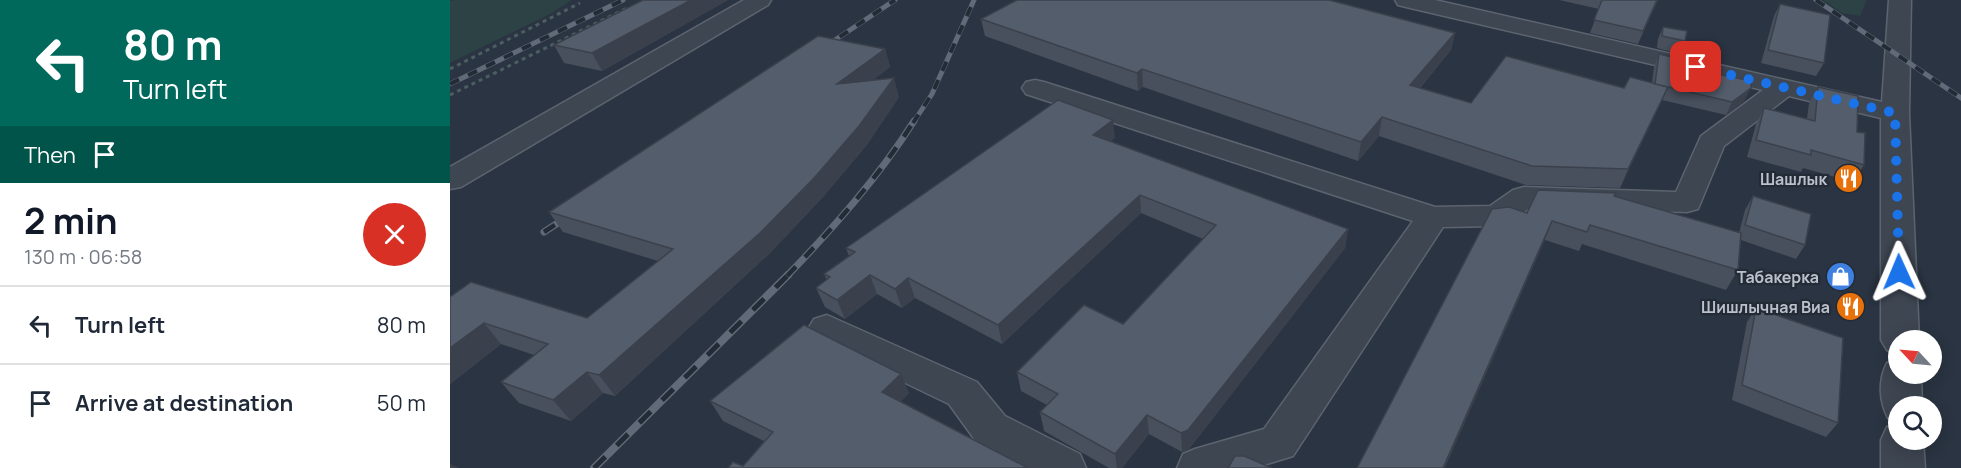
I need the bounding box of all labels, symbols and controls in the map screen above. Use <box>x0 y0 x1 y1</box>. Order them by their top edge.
text: 80 m <box>123 15 223 73</box>
icon: left <box>24 24 102 102</box>
pin <box>1670 41 1721 92</box>
icon: arrive <box>1679 50 1712 83</box>
text: Turn left <box>123 70 227 107</box>
icon: arrive <box>88 138 121 171</box>
text: Then <box>24 140 76 170</box>
restaurant icon: Шашлык <box>1832 163 1864 195</box>
place label: Шашлык <box>1760 168 1827 190</box>
text: 2 min <box>24 196 118 245</box>
button: close <box>363 203 426 266</box>
position arrow <box>1867 240 1931 304</box>
text: 130 m · 06:58 <box>24 243 142 270</box>
shop icon: Табакерка <box>1824 261 1856 293</box>
place label: Табакерка <box>1737 266 1819 288</box>
restaurant icon: Шишлычная Виа <box>1835 291 1867 323</box>
place label: Шишлычная Виа <box>1701 296 1830 318</box>
icon: left <box>24 309 57 342</box>
text: Turn left <box>75 310 165 340</box>
text: 80 m <box>377 310 426 340</box>
north arrow <box>1888 330 1942 384</box>
map controls <box>1888 330 1942 450</box>
icon: arrive <box>24 387 57 420</box>
text: Arrive at destination <box>75 388 293 418</box>
text: 50 m <box>377 388 426 418</box>
button: search <box>1888 396 1942 450</box>

